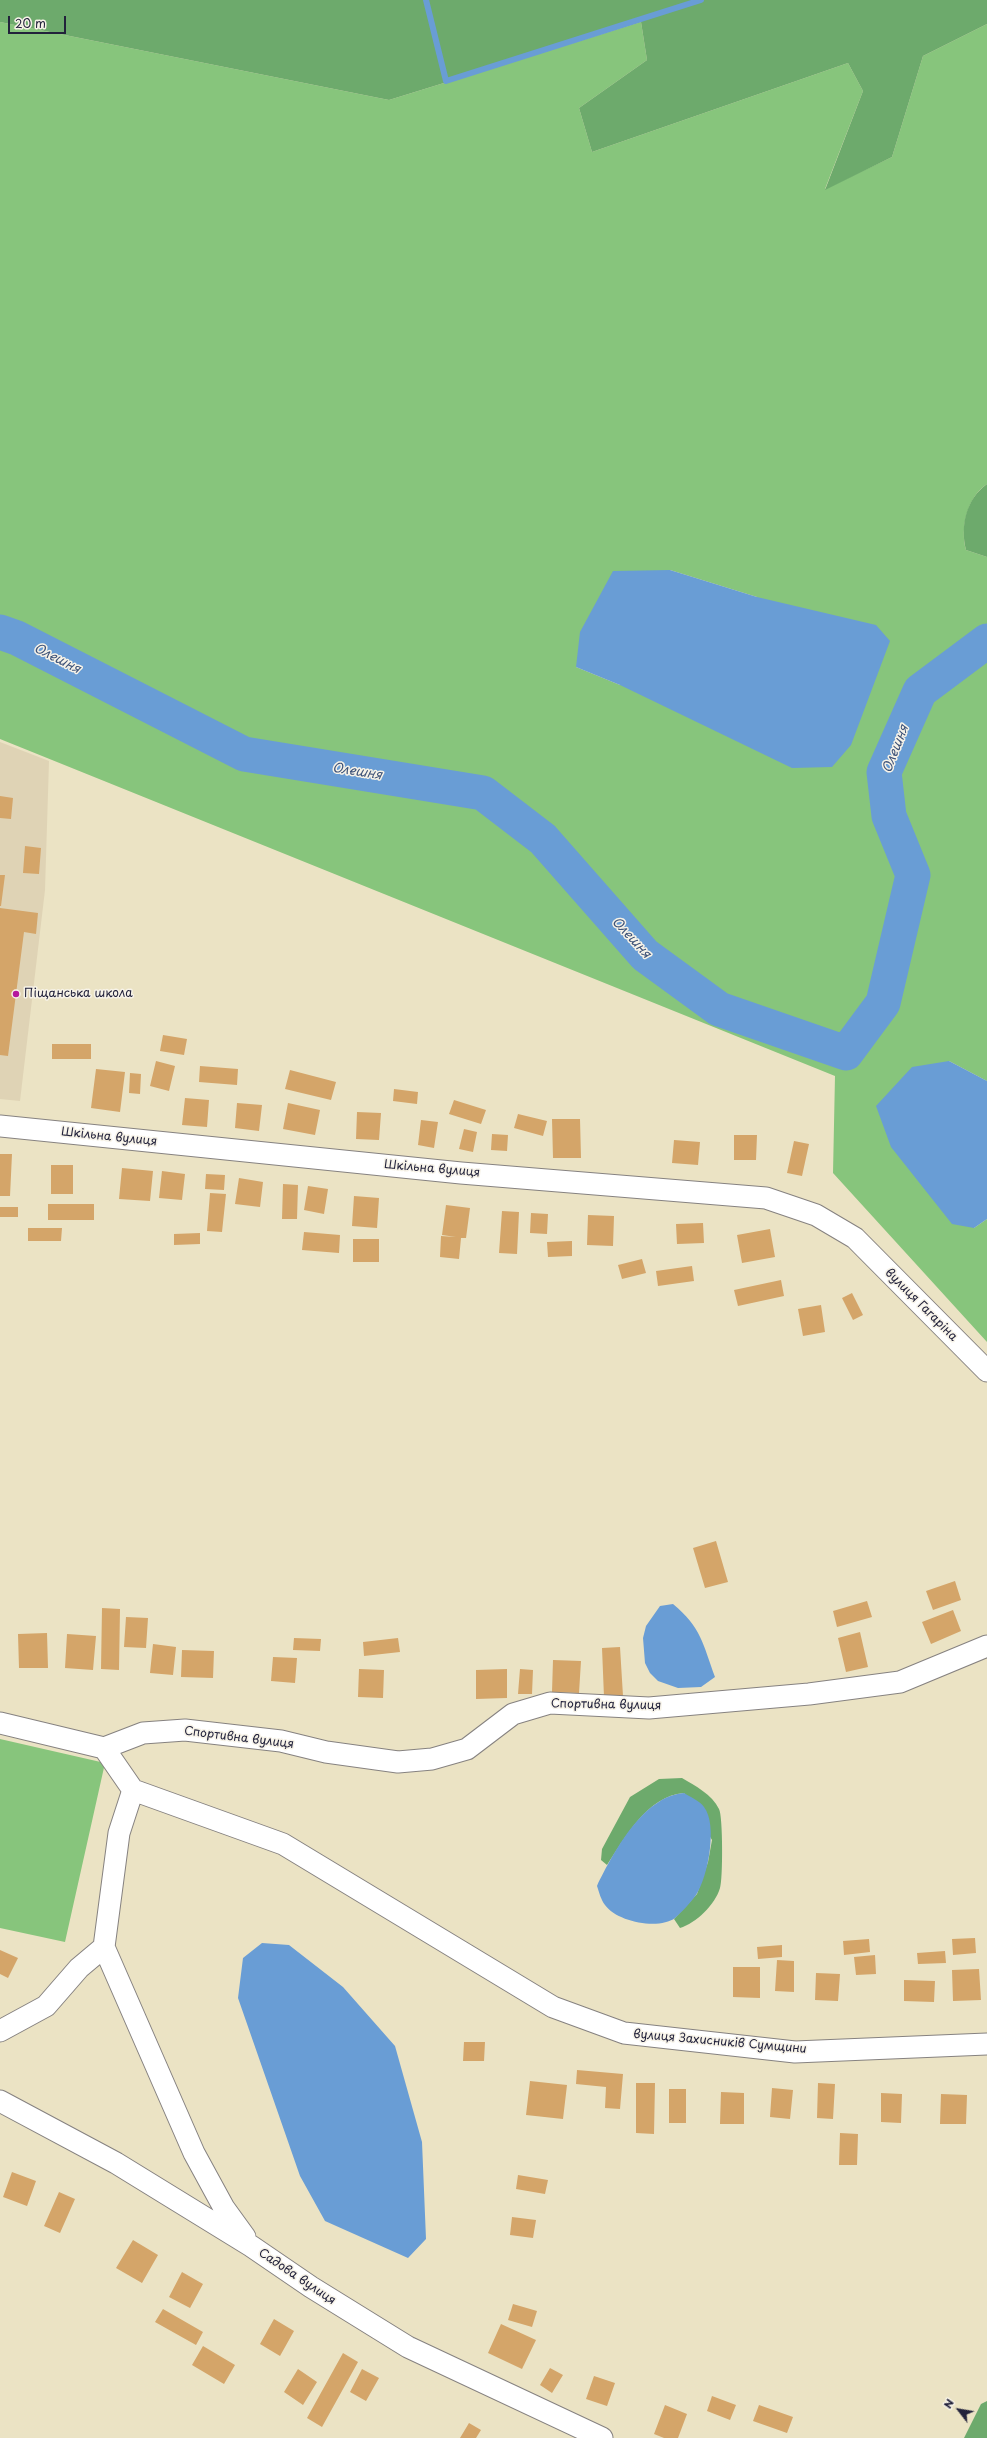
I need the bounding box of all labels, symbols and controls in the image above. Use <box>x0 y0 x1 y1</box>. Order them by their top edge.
scale bar <box>10 8 68 34</box>
text: 20 m <box>15 14 46 32</box>
water label: Олешня <box>31 641 83 677</box>
water label: Олешня <box>880 723 912 775</box>
water label: Олешня <box>331 760 383 784</box>
water label: Олешня <box>608 914 654 962</box>
place label: Піщанська школа <box>24 987 133 1001</box>
marker: Піщанська школа <box>11 989 21 999</box>
street label: Шкільна вулиця <box>60 1125 158 1149</box>
street label: Шкільна вулиця <box>383 1158 481 1180</box>
street label: вулиця Гагаріна <box>882 1266 960 1344</box>
street label: Спортивна вулиця <box>551 1697 661 1713</box>
street label: Спортивна вулиця <box>183 1724 295 1752</box>
street label: вулиця Захисників Сумщини <box>633 2027 807 2057</box>
street label: Садова вулиця <box>256 2246 338 2308</box>
north arrow <box>939 2390 979 2430</box>
text: N <box>939 2395 958 2412</box>

